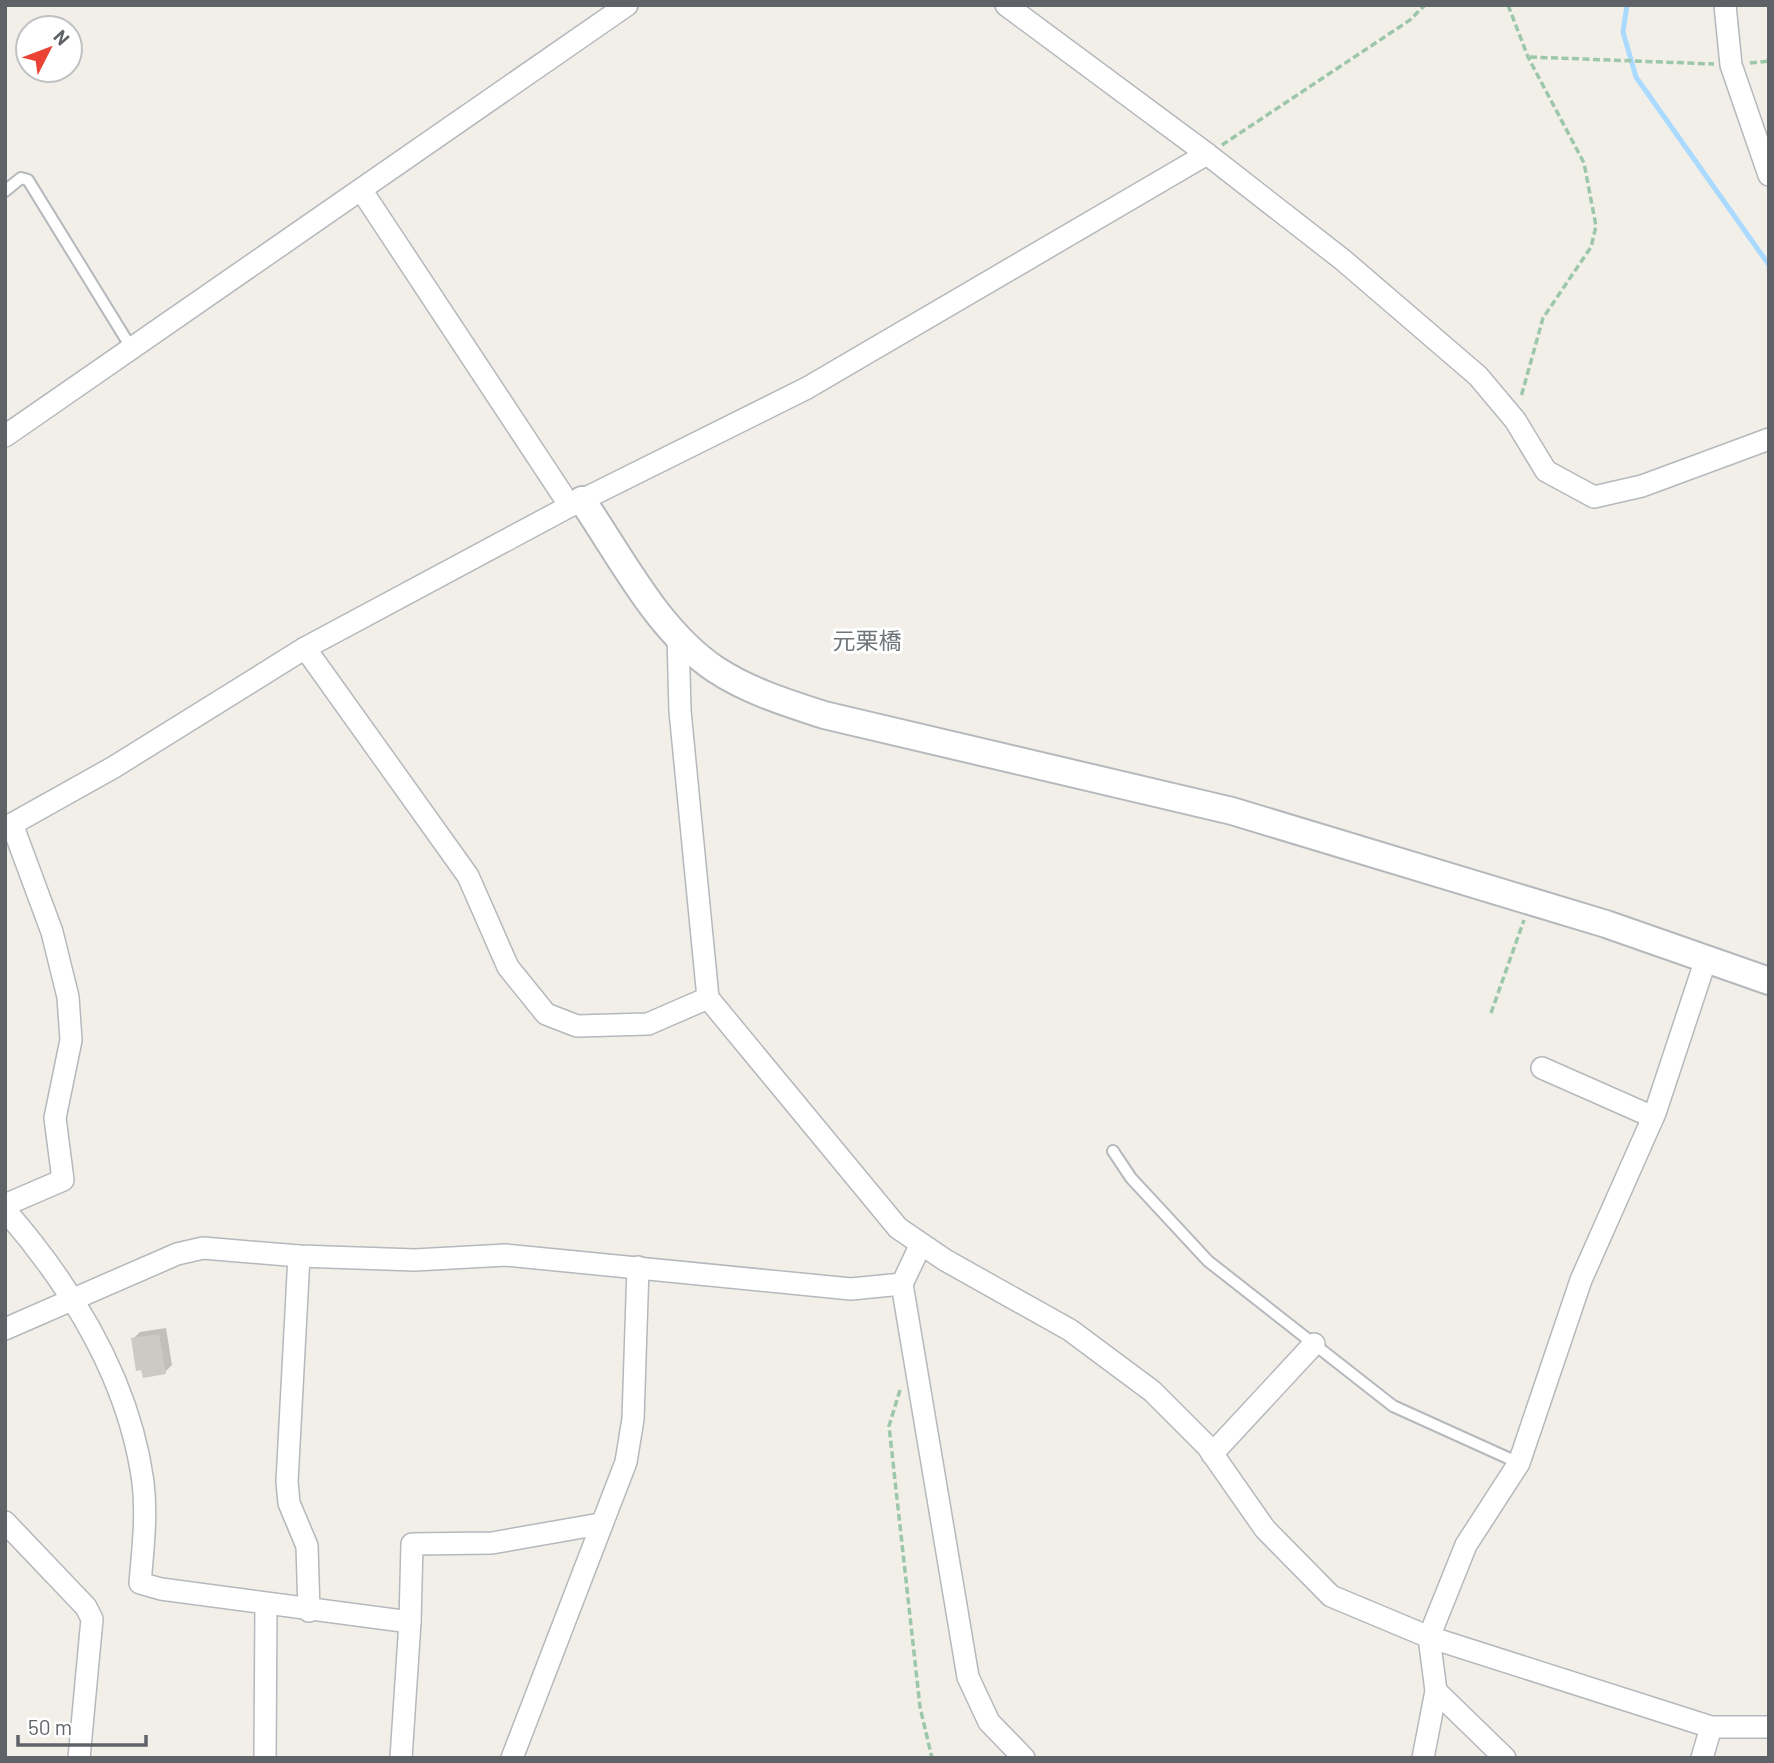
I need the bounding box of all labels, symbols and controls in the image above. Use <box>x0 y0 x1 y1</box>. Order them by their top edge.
north arrow <box>14 14 84 84</box>
text: N <box>49 25 75 50</box>
district label: 元栗橋 <box>833 626 902 654</box>
scale bar <box>18 1704 145 1748</box>
text: 50 m <box>28 1714 72 1739</box>

